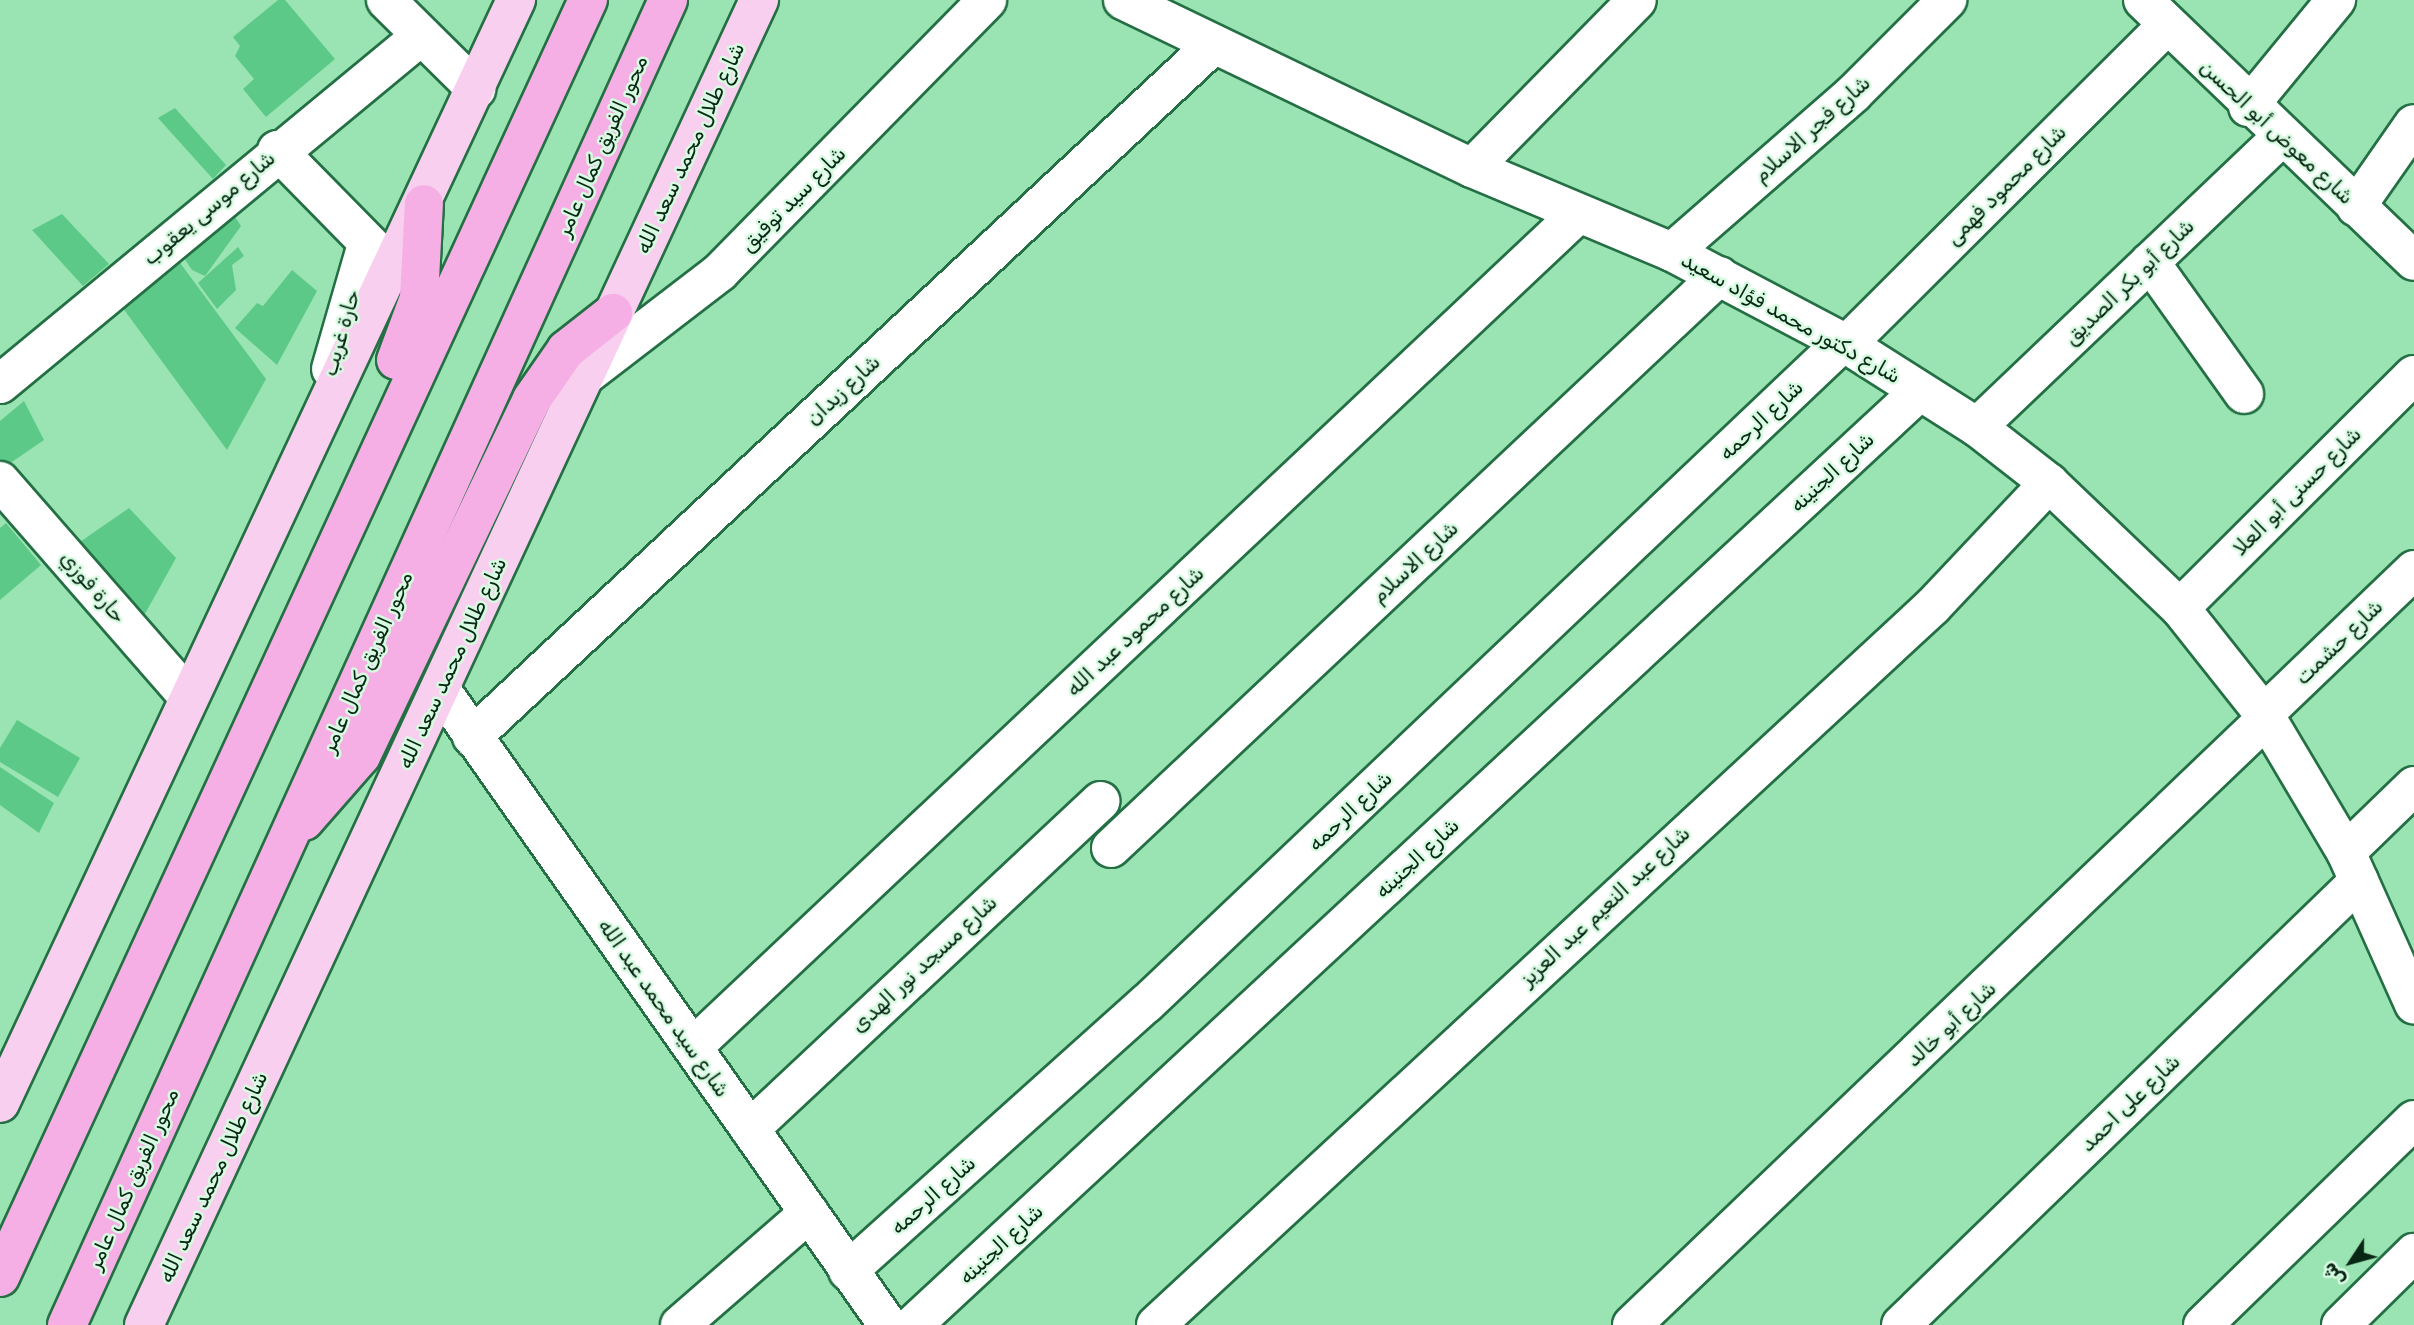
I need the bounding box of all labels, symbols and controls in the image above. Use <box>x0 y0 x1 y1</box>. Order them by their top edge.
street label: شارع طلال محمد سعد الله <box>630 38 750 258</box>
street label: محور الفريق كمال عامر <box>551 52 653 240</box>
street label: شارع معوض أبو الحسن <box>2195 54 2359 210</box>
street label: شارع فجر الاسلام <box>1748 70 1876 188</box>
street label: شارع محمود فهمى <box>1940 119 2072 251</box>
street label: شارع سيد توفيق <box>735 141 851 257</box>
street label: شارع موسى يعقوب <box>138 145 280 271</box>
street label: شارع أبو بكر الصديق <box>2059 213 2199 351</box>
street label: شارع دكتور محمد فؤاد سعيد <box>1677 247 1905 389</box>
street label: حارة غريب <box>317 287 365 379</box>
street label: شارع زيدان <box>801 349 885 431</box>
street label: شارع الرحمه <box>1714 375 1808 465</box>
street label: شارع حسنى أبو العلا <box>2228 422 2366 560</box>
street label: شارع الجنينه <box>1785 427 1879 517</box>
street label: شارع الاسلام <box>1366 516 1464 608</box>
street label: حارة فوزي <box>55 546 131 628</box>
street label: شارع طلال محمد سعد الله <box>392 553 512 773</box>
street label: شارع محمود عبد الله <box>1061 561 1209 701</box>
street label: محور الفريق كمال عامر <box>316 568 418 756</box>
street label: شارع حشمت <box>2290 594 2388 690</box>
street label: شارع الرحمه <box>1303 766 1397 856</box>
street label: شارع الجنينه <box>1370 813 1464 903</box>
street label: شارع عبد النعيم عبد العزيز <box>1515 821 1695 991</box>
street label: شارع مسجد نور الهدى <box>846 890 1002 1038</box>
street label: شارع سيد محمد عبد الله <box>593 914 735 1102</box>
street label: شارع أبو خالد <box>1901 976 2001 1072</box>
street label: شارع على احمد <box>2075 1049 2185 1157</box>
street label: شارع طلال محمد سعد الله <box>153 1067 273 1287</box>
street label: محور الفريق كمال عامر <box>82 1085 184 1273</box>
street label: شارع الرحمه <box>885 1150 981 1240</box>
street label: شارع الجنينه <box>954 1199 1048 1289</box>
north arrow <box>2316 1227 2386 1297</box>
text: ش <box>2317 1258 2350 1291</box>

